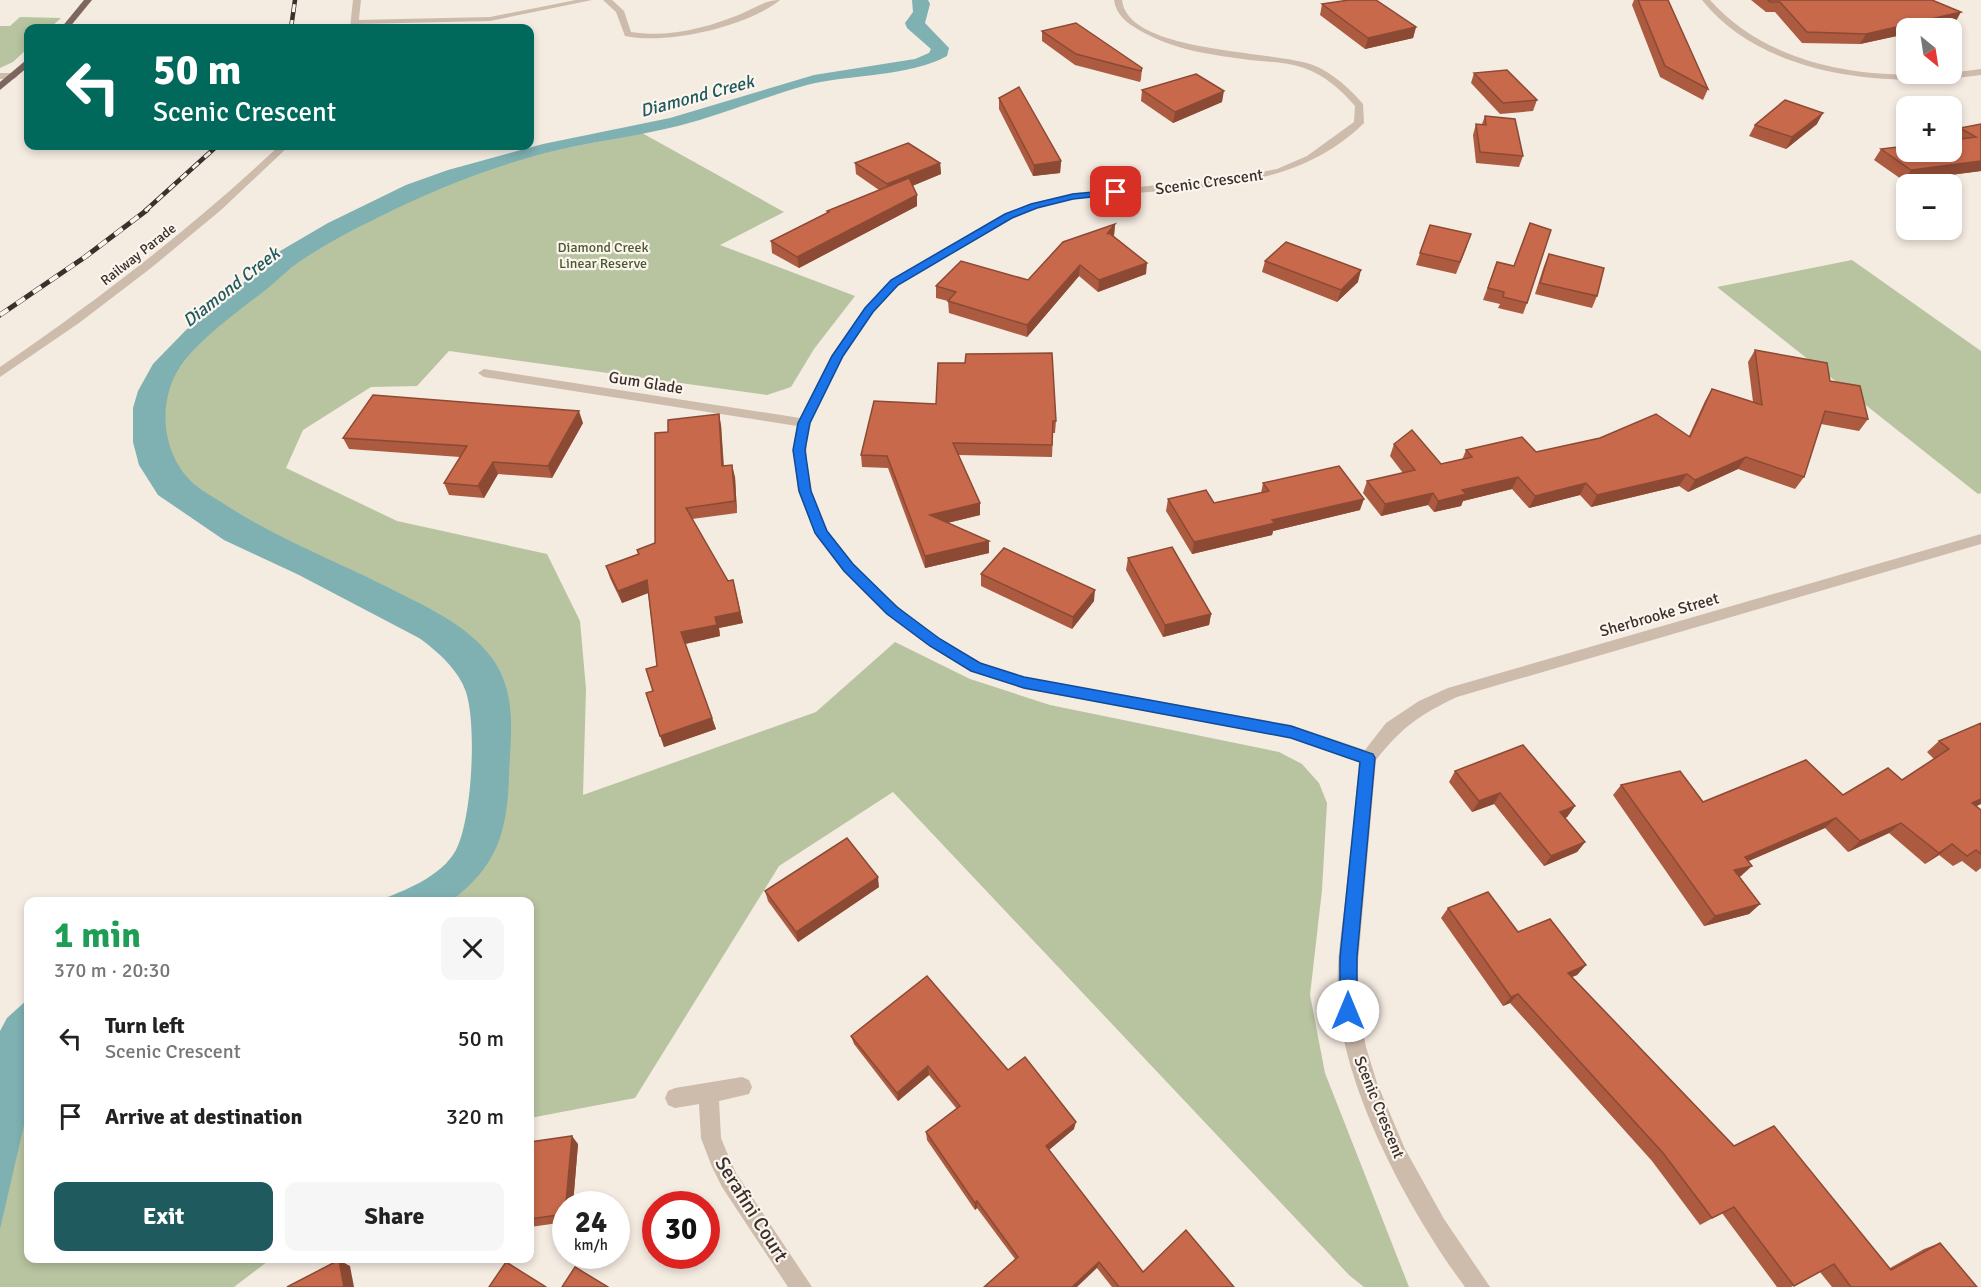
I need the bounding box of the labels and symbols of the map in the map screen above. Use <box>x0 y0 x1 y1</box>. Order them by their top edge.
north arrow <box>1896 18 1962 84</box>
water label: Diamond Creek <box>638 70 758 122</box>
street label: Scenic Crescent <box>1154 164 1265 199</box>
pin <box>1090 166 1141 217</box>
street label: Railway Parade <box>97 220 179 289</box>
park label: Diamond Creek Linear Reserve <box>558 239 648 272</box>
water label: Diamond Creek <box>178 241 285 332</box>
street label: Gum Glade <box>607 367 684 399</box>
street label: Sherbrooke Street <box>1597 588 1722 642</box>
position arrow <box>1316 979 1380 1043</box>
street label: Scenic Crescent <box>1349 1053 1409 1162</box>
street label: Serafini Court <box>709 1152 794 1266</box>
speed limit sign: 30 <box>642 1191 720 1269</box>

